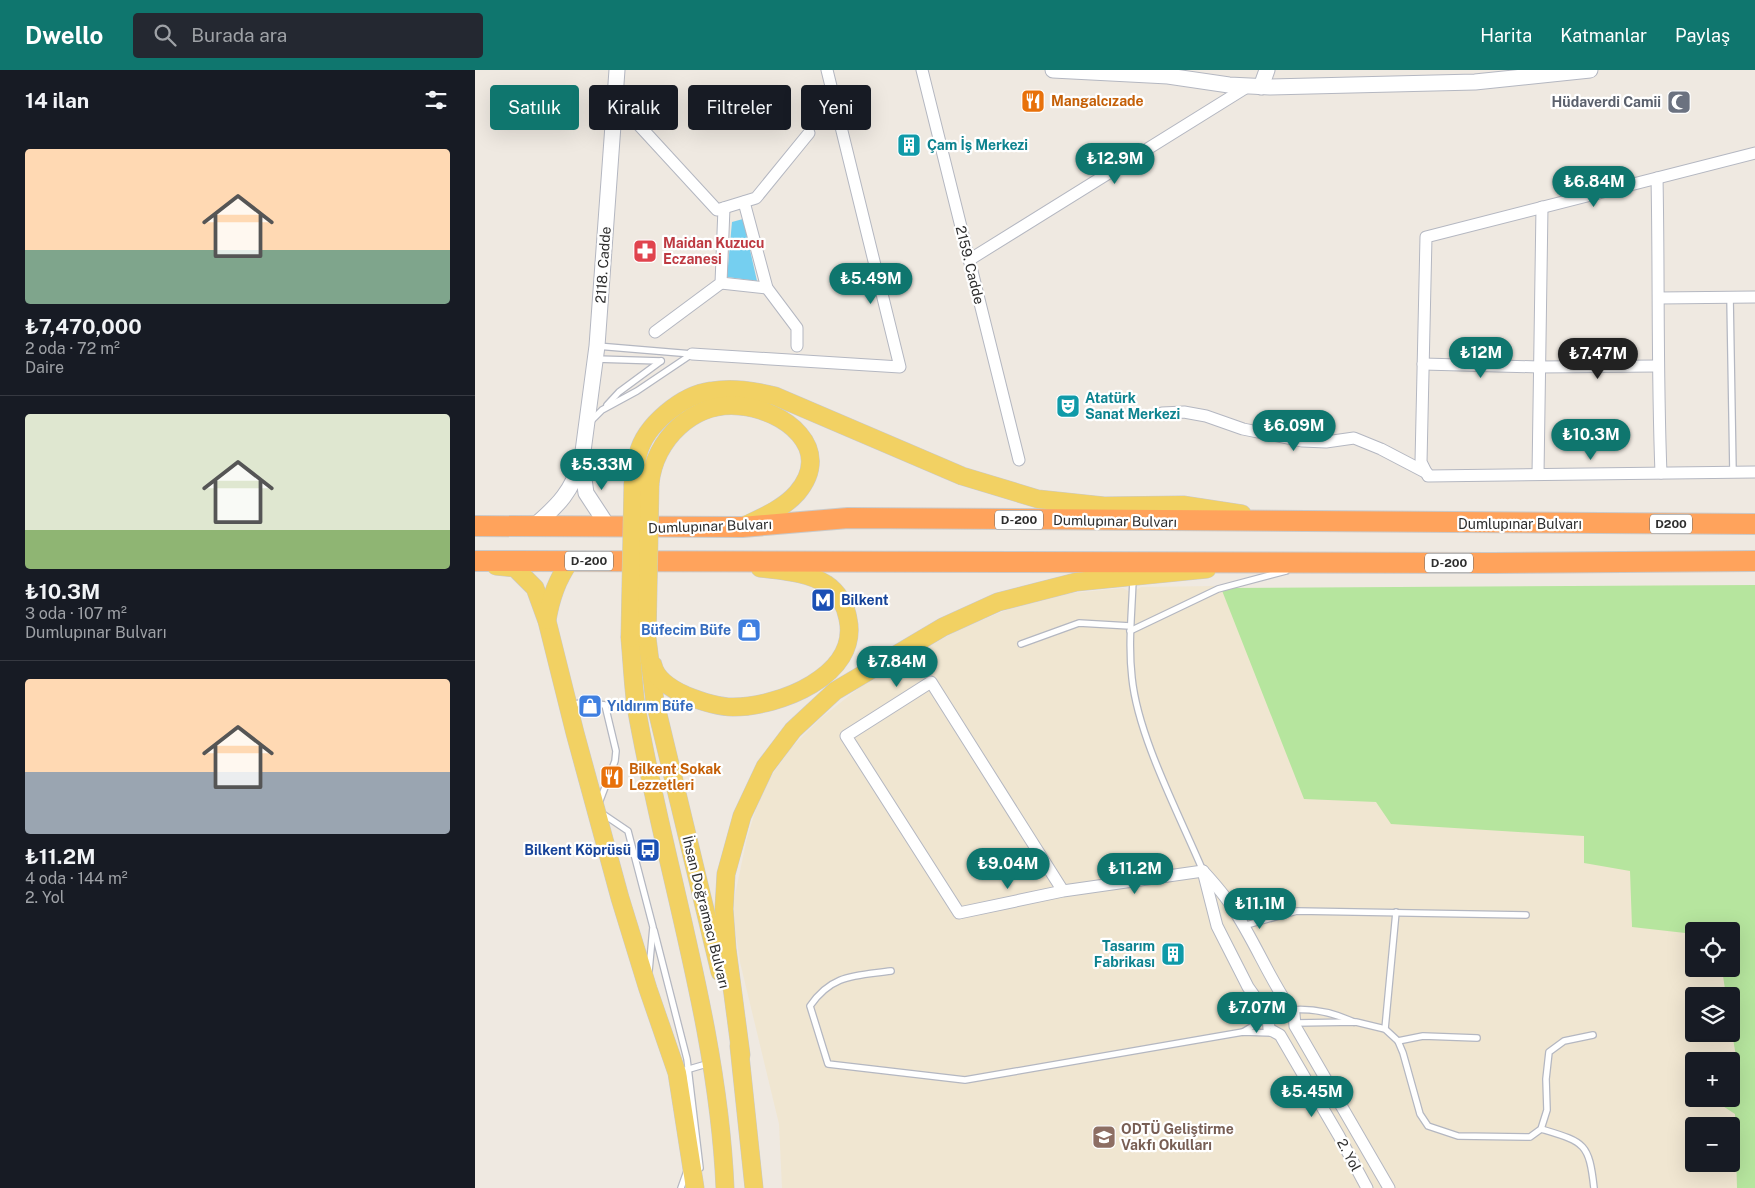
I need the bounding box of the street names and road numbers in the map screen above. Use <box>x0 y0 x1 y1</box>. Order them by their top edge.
street label: 2159. Cadde <box>953 224 987 306</box>
street label: 2118. Cadde <box>592 226 614 304</box>
road number: D-200 <box>995 510 1043 530</box>
street label: Dumlupınar Bulvarı <box>1053 512 1177 530</box>
road number: D200 <box>1650 514 1692 534</box>
street label: Dumlupınar Bulvarı <box>648 516 772 536</box>
street label: Dumlupınar Bulvarı <box>1458 516 1582 532</box>
road number: D-200 <box>565 552 613 571</box>
road number: D-200 <box>1425 553 1473 572</box>
street label: İhsan Doğramacı Bulvarı <box>679 834 735 990</box>
street label: 2. Yol <box>1334 1136 1364 1174</box>

